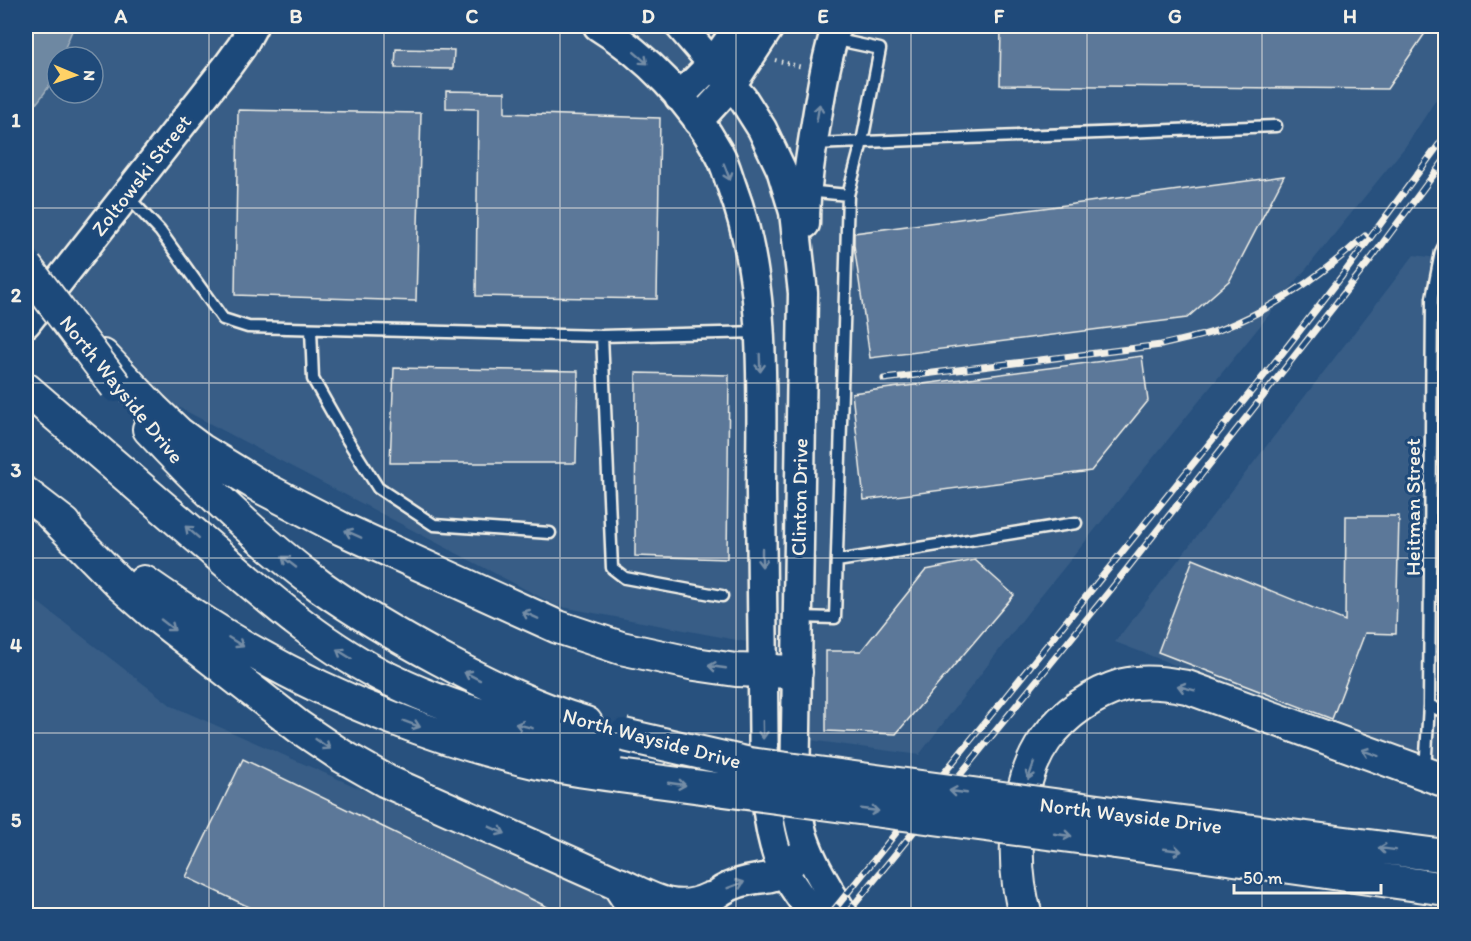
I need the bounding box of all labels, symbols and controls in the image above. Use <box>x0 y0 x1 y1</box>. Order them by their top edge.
text: A <box>114 4 128 28</box>
text: B <box>290 4 303 28</box>
text: C <box>466 4 479 28</box>
text: D <box>641 4 655 28</box>
text: E <box>817 4 829 28</box>
text: F <box>994 4 1005 28</box>
text: G <box>1168 4 1182 28</box>
text: H <box>1343 4 1357 28</box>
north arrow <box>45 45 105 105</box>
one-way arrow <box>633 51 648 65</box>
text: N <box>80 70 99 81</box>
one-way arrow <box>812 103 823 123</box>
text: 1 <box>11 108 21 132</box>
street label: Zoltowski Street <box>86 109 196 241</box>
one-way arrow <box>722 162 733 181</box>
text: 2 <box>11 283 22 307</box>
street label: North Wayside Drive <box>55 310 189 468</box>
one-way arrow <box>754 352 765 372</box>
street label: Clinton Drive <box>785 438 813 556</box>
street label: Heitman Street <box>1400 438 1425 576</box>
text: 3 <box>11 458 22 482</box>
one-way arrow <box>185 525 200 539</box>
one-way arrow <box>344 528 362 539</box>
one-way arrow <box>756 547 768 567</box>
one-way arrow <box>281 555 297 568</box>
one-way arrow <box>522 608 540 620</box>
one-way arrow <box>160 619 176 632</box>
text: 4 <box>10 633 22 657</box>
one-way arrow <box>227 636 244 648</box>
one-way arrow <box>336 647 353 659</box>
one-way arrow <box>708 662 728 673</box>
one-way arrow <box>463 670 481 681</box>
one-way arrow <box>1177 682 1196 693</box>
street label: North Wayside Drive <box>560 702 744 774</box>
one-way arrow <box>757 719 769 739</box>
one-way arrow <box>402 720 421 731</box>
one-way arrow <box>515 720 534 732</box>
one-way arrow <box>314 738 331 750</box>
one-way arrow <box>1361 747 1380 758</box>
one-way arrow <box>1025 761 1036 780</box>
one-way arrow <box>666 779 686 790</box>
one-way arrow <box>949 787 968 798</box>
street label: North Wayside Drive <box>1038 791 1224 839</box>
one-way arrow <box>860 804 879 815</box>
text: 5 <box>11 808 22 832</box>
one-way arrow <box>488 825 506 837</box>
one-way arrow <box>1053 830 1073 841</box>
one-way arrow <box>1378 843 1398 854</box>
one-way arrow <box>1162 845 1182 856</box>
scale bar <box>1234 857 1381 895</box>
text: 50 m <box>1243 867 1283 889</box>
one-way arrow <box>726 878 745 889</box>

